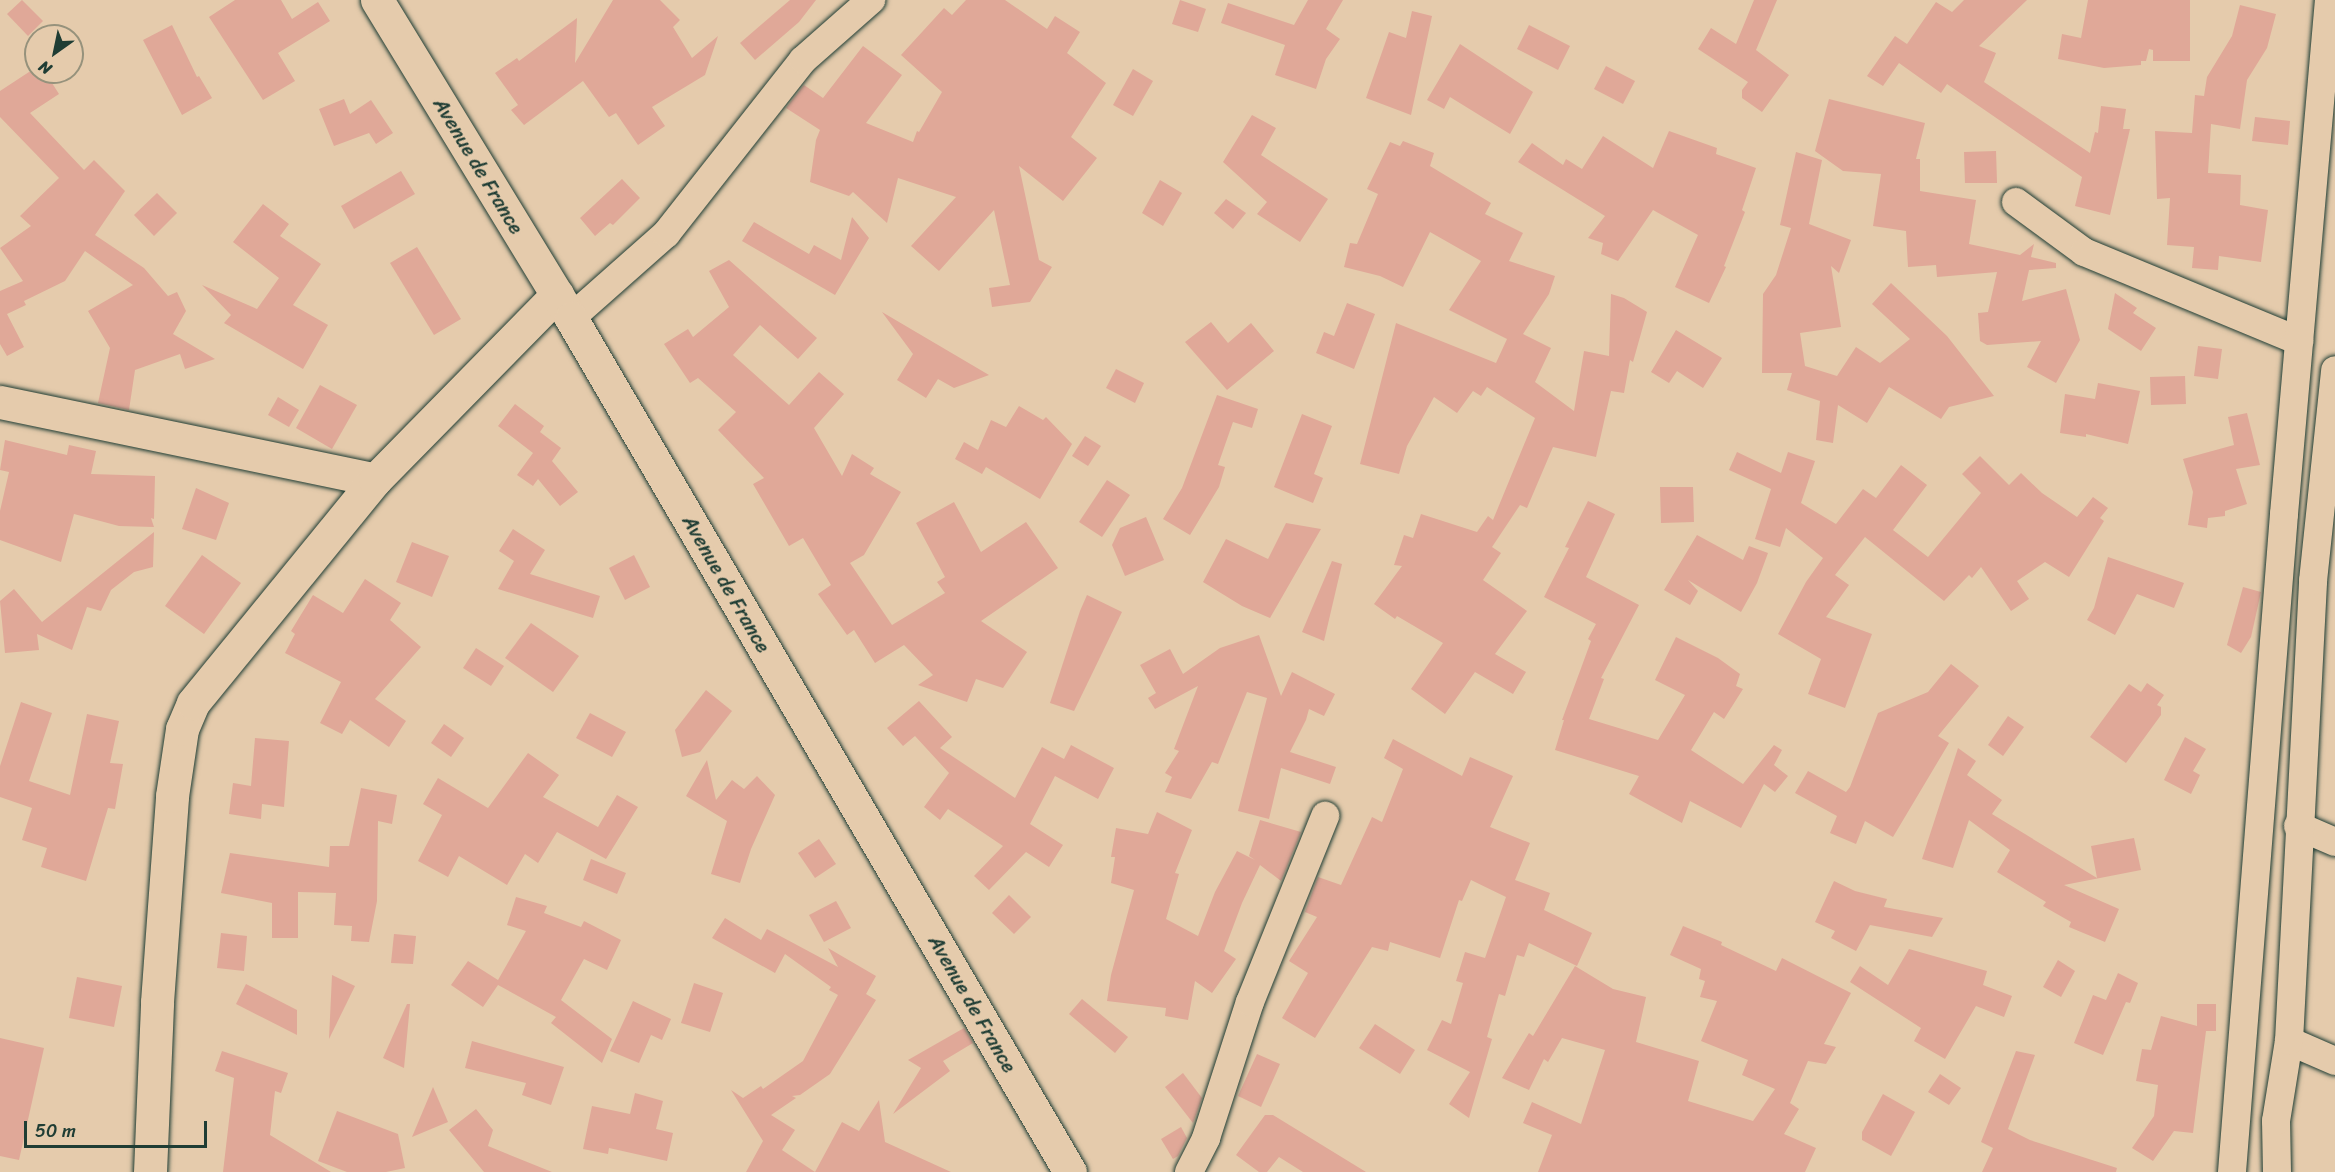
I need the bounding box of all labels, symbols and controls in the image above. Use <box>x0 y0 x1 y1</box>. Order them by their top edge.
north arrow <box>24 24 84 84</box>
text: N <box>32 53 58 83</box>
street label: Avenue de France <box>428 93 528 239</box>
street label: Avenue de France <box>677 511 775 657</box>
street label: Avenue de France <box>923 931 1021 1077</box>
scale bar <box>27 1109 210 1147</box>
text: 50 m <box>35 1115 76 1147</box>

